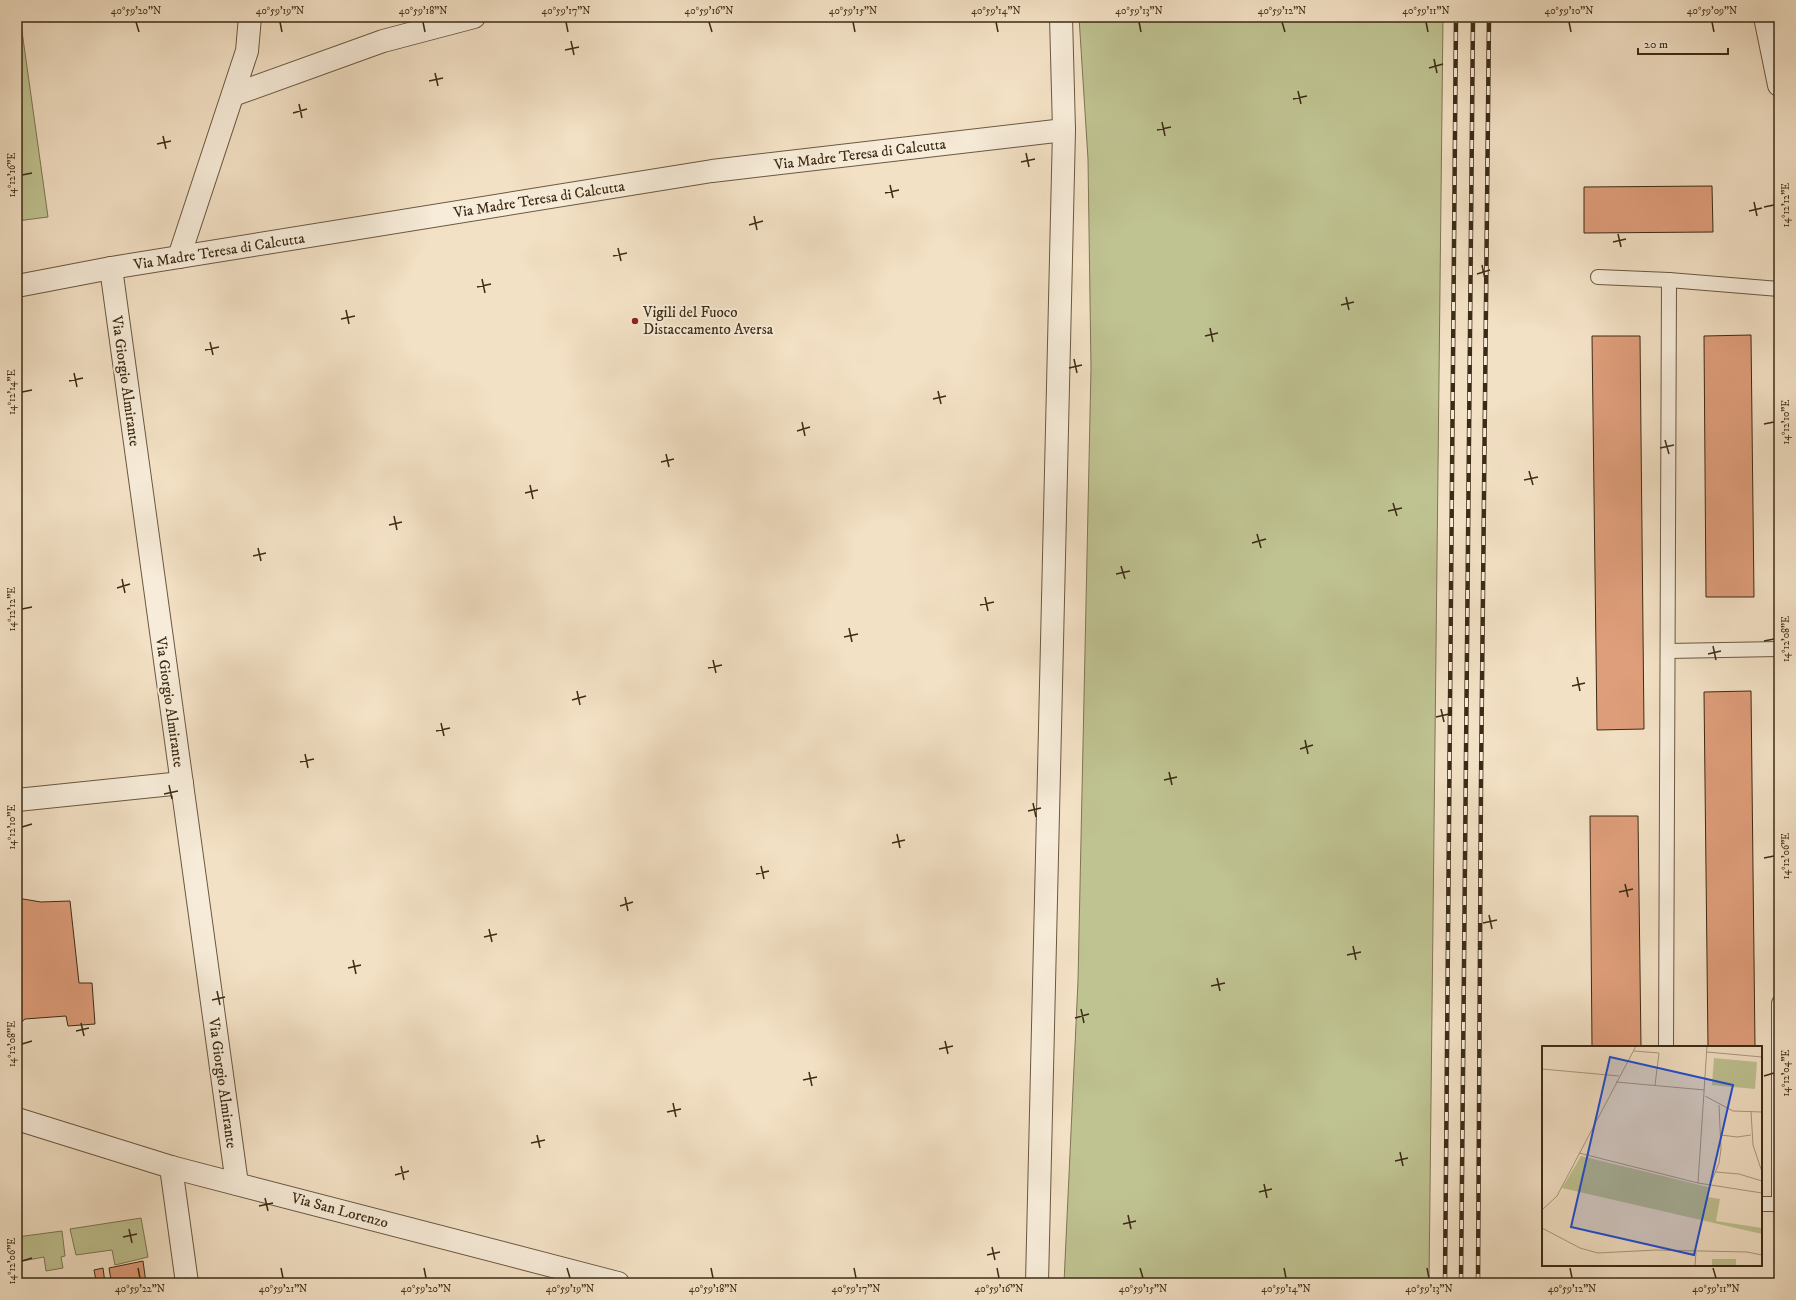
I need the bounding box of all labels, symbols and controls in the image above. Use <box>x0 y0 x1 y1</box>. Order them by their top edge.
text: 40°59'20"N <box>111 5 161 17</box>
text: 40°59'19"N <box>256 5 304 17</box>
text: 40°59'18"N <box>399 5 447 17</box>
text: 40°59'17"N <box>542 5 590 17</box>
text: 40°59'16"N <box>685 5 733 17</box>
text: 40°59'15"N <box>829 5 877 17</box>
text: 40°59'14"N <box>971 5 1021 17</box>
text: 40°59'13"N <box>1115 5 1163 17</box>
text: 40°59'12"N <box>1258 5 1306 17</box>
text: 40°59'11"N <box>1402 5 1450 17</box>
text: 40°59'10"N <box>1544 5 1594 17</box>
text: 40°59'09"N <box>1687 5 1737 17</box>
scale bar <box>1638 30 1728 56</box>
text: 20 m <box>1644 37 1668 52</box>
street label: Via Madre Teresa di Calcutta <box>772 134 948 175</box>
text: 14°12'16"E <box>6 153 18 197</box>
street label: Via Madre Teresa di Calcutta <box>451 176 627 223</box>
text: 14°12'12"E <box>1780 183 1792 227</box>
street label: Via Madre Teresa di Calcutta <box>131 228 307 275</box>
place label: Vigili del Fuoco Distaccamento Aversa <box>642 303 774 339</box>
street label: Via Giorgio Almirante <box>107 314 144 448</box>
marker: Vigili del Fuoco Distaccamento Aversa <box>630 316 640 326</box>
text: 14°12'14"E <box>6 369 18 415</box>
text: 14°12'10"E <box>1780 400 1792 444</box>
text: 14°12'12"E <box>6 587 18 631</box>
text: 14°12'08"E <box>1780 616 1792 662</box>
street label: Via Giorgio Almirante <box>151 635 188 769</box>
text: 14°12'10"E <box>6 805 18 849</box>
text: 14°12'06"E <box>1780 833 1792 879</box>
street label: Via Giorgio Almirante <box>204 1016 241 1150</box>
text: 14°12'08"E <box>6 1021 18 1067</box>
inset map <box>1542 1046 1762 1266</box>
text: 14°12'04"E <box>1780 1050 1792 1096</box>
street label: Via San Lorenzo <box>288 1188 390 1233</box>
text: 14°12'06"E <box>6 1238 18 1284</box>
text: 40°59'22"N <box>115 1283 165 1295</box>
text: 40°59'21"N <box>259 1283 307 1295</box>
text: 40°59'20"N <box>401 1283 451 1295</box>
text: 40°59'19"N <box>546 1283 594 1295</box>
text: 40°59'18"N <box>689 1283 737 1295</box>
text: 40°59'17"N <box>832 1283 880 1295</box>
text: 40°59'16"N <box>975 1283 1023 1295</box>
text: 40°59'15"N <box>1119 1283 1167 1295</box>
text: 40°59'14"N <box>1261 1283 1311 1295</box>
text: 40°59'13"N <box>1405 1283 1453 1295</box>
text: 40°59'12"N <box>1548 1283 1596 1295</box>
text: 40°59'11"N <box>1692 1283 1740 1295</box>

